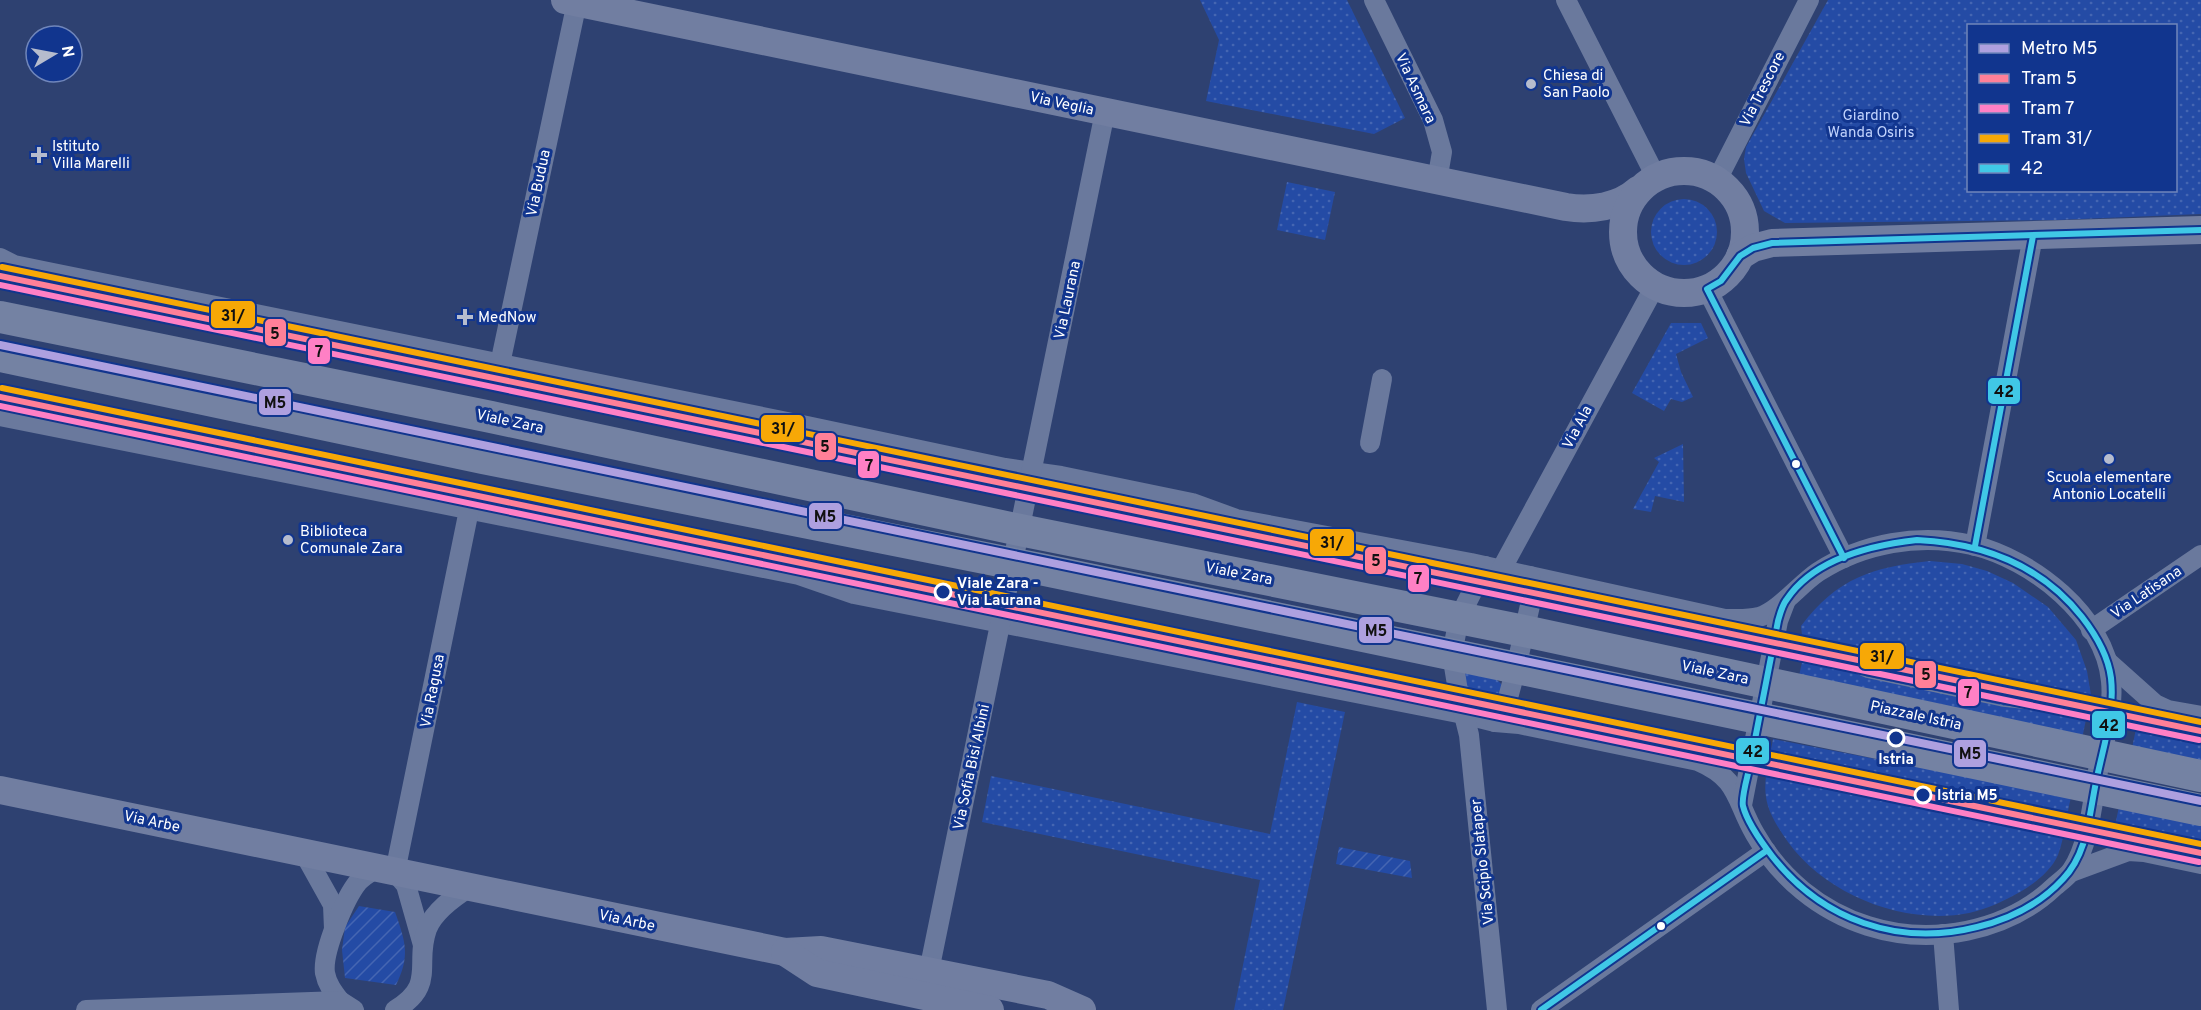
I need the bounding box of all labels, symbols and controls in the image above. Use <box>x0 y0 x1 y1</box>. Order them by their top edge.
north arrow <box>24 24 84 84</box>
legend <box>1967 24 2177 192</box>
text: Metro M5 <box>2021 38 2098 61</box>
text: N <box>56 44 78 59</box>
street label: Via Trescore <box>1736 49 1790 130</box>
street label: Via Asmara <box>1390 50 1439 127</box>
place label: Chiesa di San Paolo <box>1543 67 1610 103</box>
text: Tram 5 <box>2021 68 2077 91</box>
marker: Chiesa di San Paolo <box>1524 77 1538 91</box>
street label: Via Veglia <box>1028 88 1096 121</box>
text: Tram 7 <box>2021 98 2074 121</box>
park label: Giardino Wanda Osiris <box>1828 107 1914 143</box>
text: Tram 31/ <box>2021 128 2092 151</box>
place label: Istituto Villa Marelli <box>52 138 130 174</box>
marker: Istituto Villa Marelli <box>30 146 48 164</box>
street label: Via Budua <box>523 148 556 219</box>
text: 42 <box>2021 158 2043 181</box>
street label: Via Laurana <box>1051 259 1086 341</box>
line badge: 31/ <box>210 300 256 329</box>
text: 31/ <box>221 307 246 327</box>
marker: MedNow <box>456 308 474 326</box>
place label: MedNow <box>478 309 537 328</box>
line badge: 5 <box>264 318 287 347</box>
text: 5 <box>270 325 280 345</box>
line badge: 7 <box>307 337 331 365</box>
text: 7 <box>315 343 323 363</box>
line badge: 42 <box>1987 377 2021 405</box>
text: 42 <box>1994 383 2014 403</box>
line badge: M5 <box>258 388 292 416</box>
text: M5 <box>264 394 286 414</box>
street label: Via Ala <box>1559 403 1598 453</box>
street label: Viale Zara <box>474 406 545 439</box>
line badge: 31/ <box>760 414 805 443</box>
text: 31/ <box>771 420 796 440</box>
line badge: 5 <box>814 432 837 461</box>
text: 5 <box>820 438 830 458</box>
line badge: 7 <box>857 450 880 479</box>
marker: Scuola elementare Antonio Locatelli <box>2102 452 2116 466</box>
text: 7 <box>865 457 873 477</box>
unlabelled marker <box>1790 458 1802 470</box>
place label: Scuola elementare Antonio Locatelli <box>2047 469 2171 505</box>
line badge: M5 <box>808 502 843 530</box>
text: M5 <box>814 508 836 528</box>
place label: Biblioteca Comunale Zara <box>300 523 403 559</box>
line badge: 31/ <box>1309 528 1355 557</box>
marker: Biblioteca Comunale Zara <box>281 533 295 547</box>
text: 31/ <box>1320 534 1345 554</box>
line badge: 5 <box>1364 546 1387 575</box>
text: 5 <box>1371 552 1381 572</box>
street label: Viale Zara <box>1203 559 1274 590</box>
street label: Via Latisana <box>2108 563 2186 624</box>
line badge: 7 <box>1407 564 1430 593</box>
text: 7 <box>1414 570 1422 590</box>
place label: Viale Zara - Via Laurana <box>957 575 1041 611</box>
marker: Viale Zara - Via Laurana <box>934 583 952 601</box>
line badge: M5 <box>1358 616 1393 644</box>
text: M5 <box>1365 622 1387 642</box>
line badge: 31/ <box>1859 642 1905 670</box>
text: 31/ <box>1870 648 1895 668</box>
street label: Via Ragusa <box>417 653 450 730</box>
street label: Viale Zara <box>1679 657 1750 690</box>
line badge: 5 <box>1914 660 1937 689</box>
text: 5 <box>1921 666 1931 686</box>
line badge: 7 <box>1957 678 1980 707</box>
text: 7 <box>1964 684 1972 704</box>
street label: Piazzale Istria <box>1868 697 1963 735</box>
street label: Via Sofia Bisi Albini <box>950 703 995 832</box>
line badge: 42 <box>2091 710 2126 739</box>
text: 42 <box>2099 717 2119 737</box>
marker: Istria <box>1887 729 1905 747</box>
line badge: 42 <box>1735 737 1770 765</box>
line badge: M5 <box>1953 739 1987 768</box>
text: 42 <box>1743 743 1763 763</box>
text: M5 <box>1959 745 1981 765</box>
place label: Istria <box>1878 751 1914 770</box>
marker: Istria M5 <box>1914 786 1932 804</box>
place label: Istria M5 <box>1937 787 1998 806</box>
street label: Via Scipio Slataper <box>1467 798 1500 926</box>
street label: Via Arbe <box>122 807 182 838</box>
street label: Via Arbe <box>597 906 657 937</box>
unlabelled marker <box>1655 920 1667 932</box>

